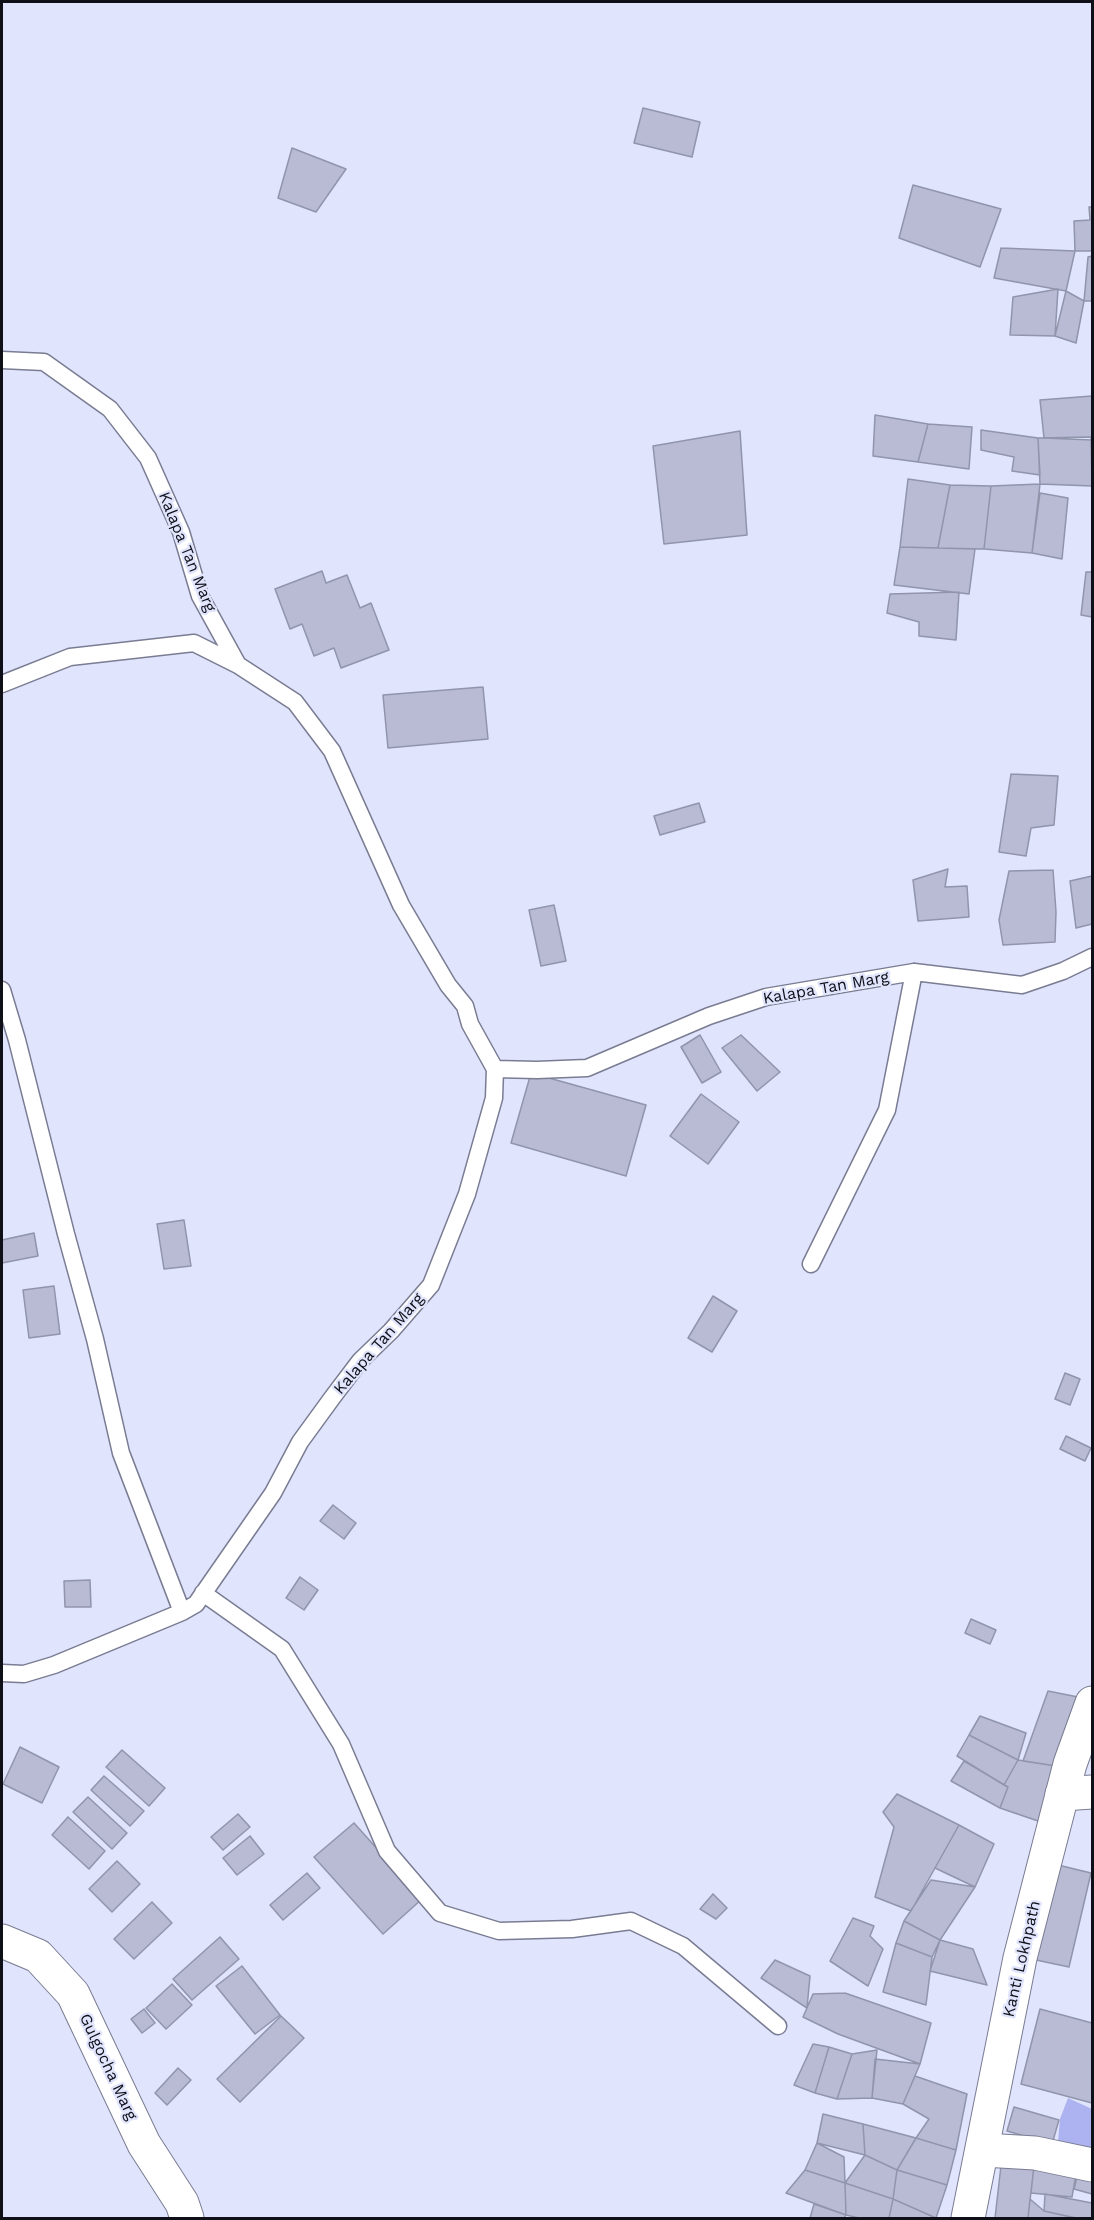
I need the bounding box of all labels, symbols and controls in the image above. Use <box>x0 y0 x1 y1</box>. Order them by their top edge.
street label: Kalapa Tan Marg <box>154 489 220 615</box>
street label: Kalapa Tan Marg <box>762 967 890 1009</box>
street label: Kalapa Tan Marg <box>330 1290 428 1398</box>
street label: Kanti Lokhpath <box>999 1899 1045 2019</box>
street label: Gulgocha Marg <box>75 2011 141 2123</box>

